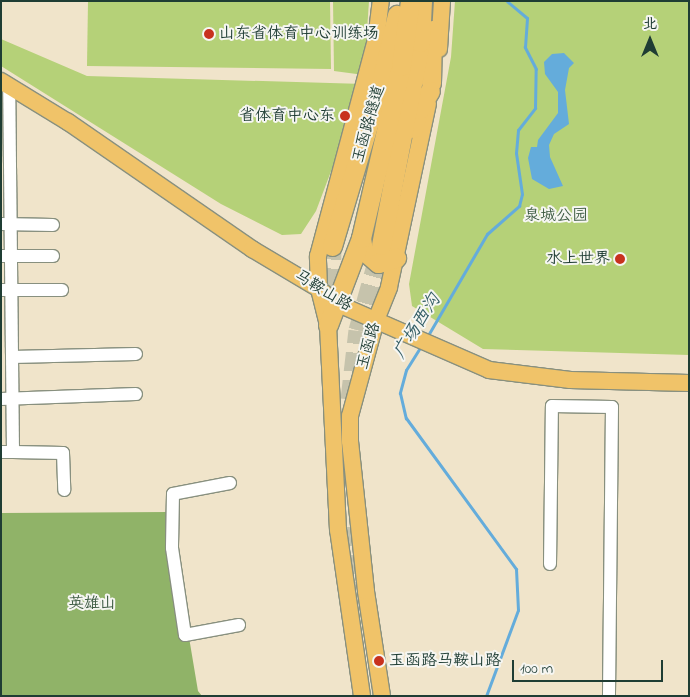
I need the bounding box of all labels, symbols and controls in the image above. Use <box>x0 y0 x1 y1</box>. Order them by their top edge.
text: 北 <box>643 14 657 35</box>
north arrow <box>625 15 675 65</box>
place label: 山东省体育中心训练场 <box>219 24 379 44</box>
marker: 山东省体育中心训练场 <box>203 28 215 40</box>
street label: 玉函路隧道 <box>349 83 389 165</box>
place label: 省体育中心东 <box>239 106 335 126</box>
marker: 省体育中心东 <box>339 110 351 122</box>
park label: 泉城公园 <box>524 206 588 226</box>
place label: 水上世界 <box>546 249 610 269</box>
marker: 水上世界 <box>614 253 626 265</box>
street label: 马鞍山路 <box>291 266 355 316</box>
water label: 广场西沟 <box>390 291 446 363</box>
street label: 玉函路 <box>353 320 385 372</box>
park label: 英雄山 <box>68 594 116 614</box>
scale bar <box>515 650 666 682</box>
place label: 玉函路马鞍山路 <box>389 651 501 671</box>
marker: 玉函路马鞍山路 <box>373 655 385 667</box>
text: 100 m <box>520 658 553 680</box>

